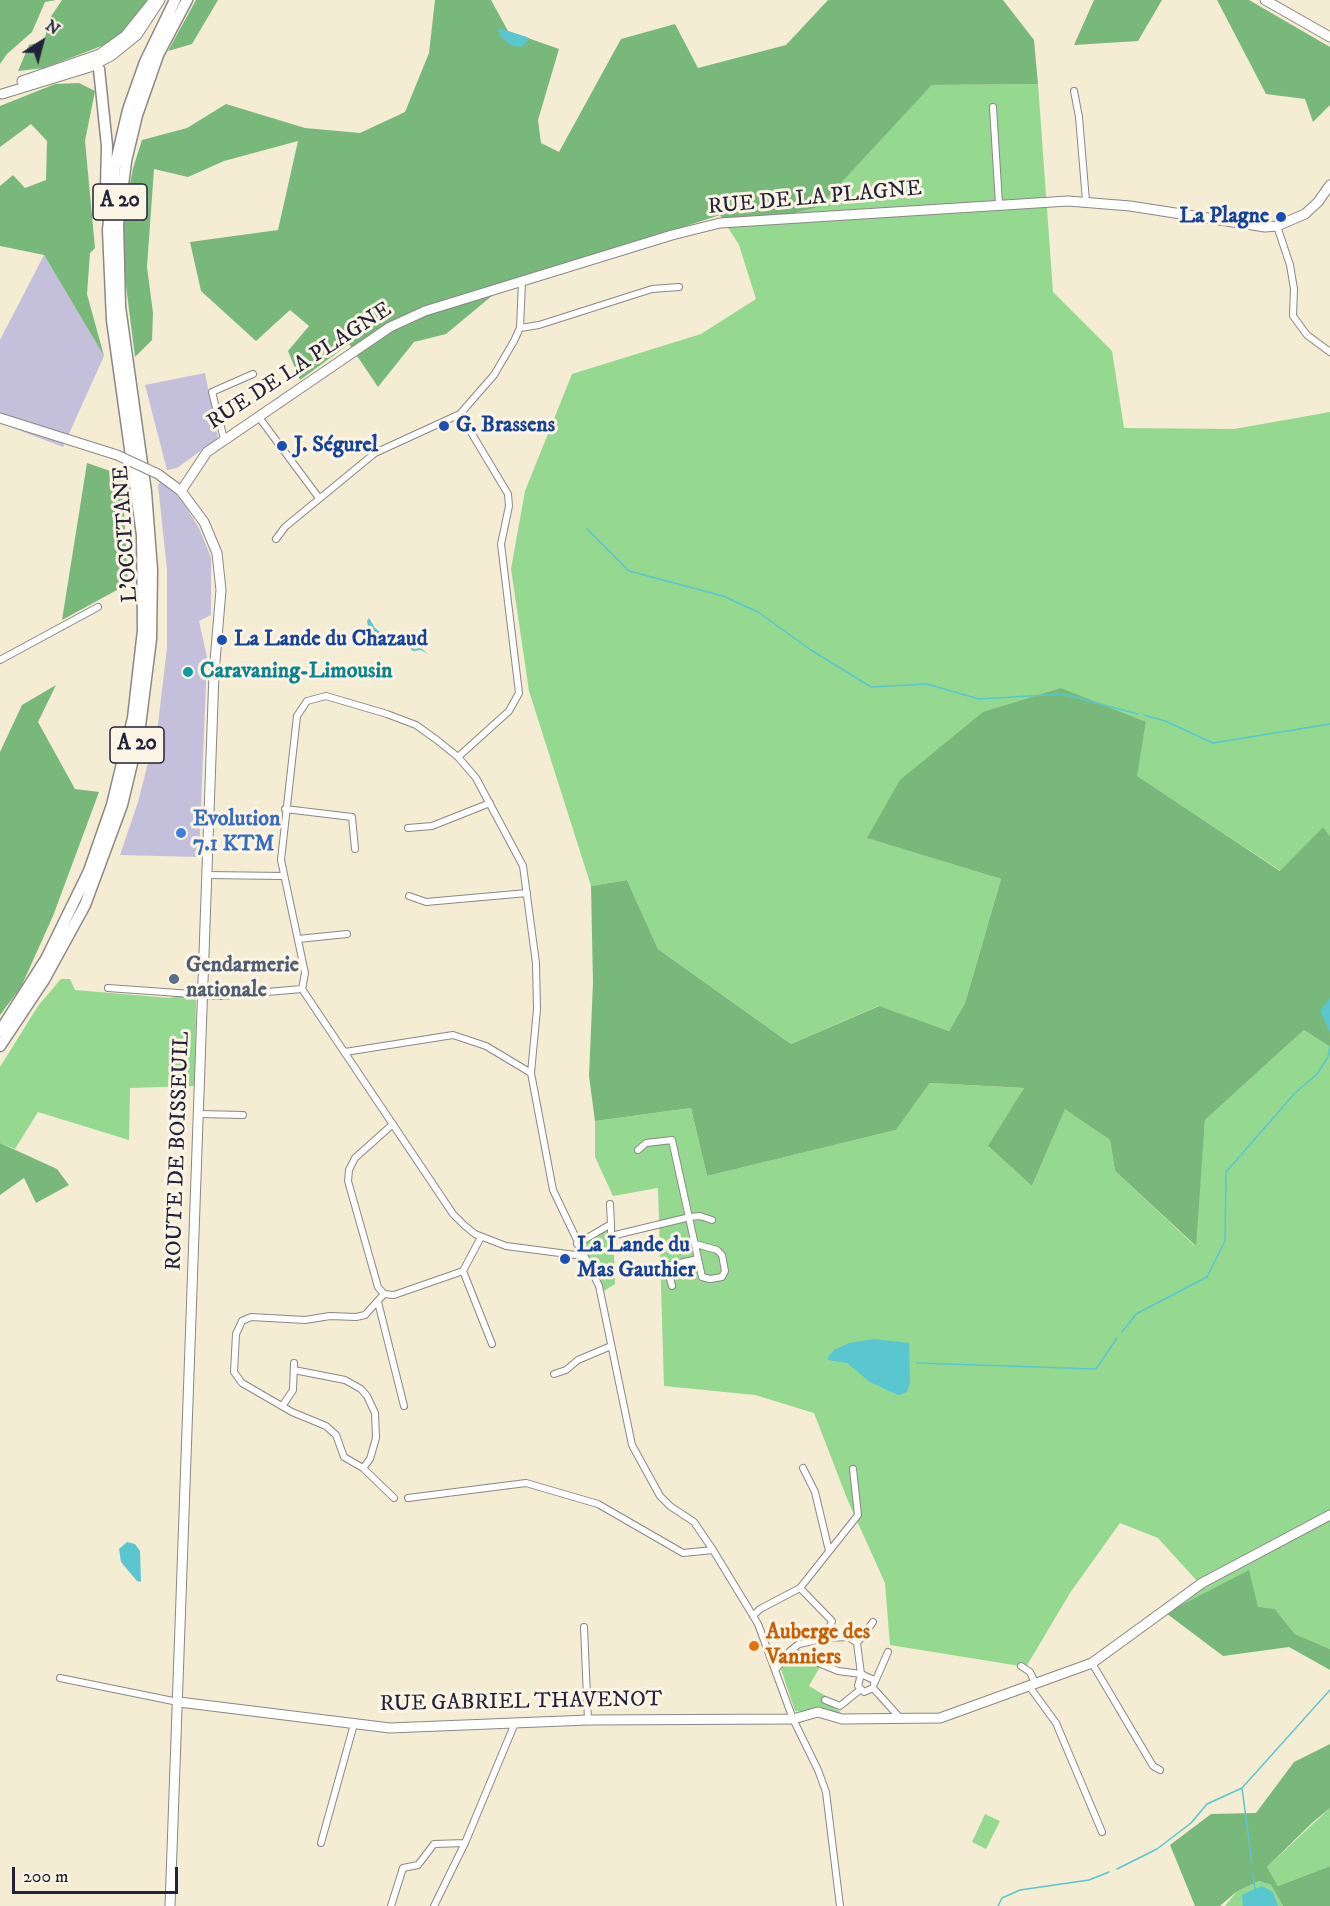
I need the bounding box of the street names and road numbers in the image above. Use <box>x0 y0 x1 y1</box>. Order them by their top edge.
street label: RUE DE LA PLAGNE <box>707 176 923 222</box>
road number: A 20 <box>93 184 147 220</box>
street label: RUE DE LA PLAGNE <box>203 297 397 437</box>
street label: L'OCCITANE <box>109 465 145 603</box>
road number: A 20 <box>110 727 164 763</box>
street label: ROUTE DE BOISSEUIL <box>162 1031 196 1271</box>
street label: RUE GABRIEL THAVENOT <box>379 1687 663 1719</box>

